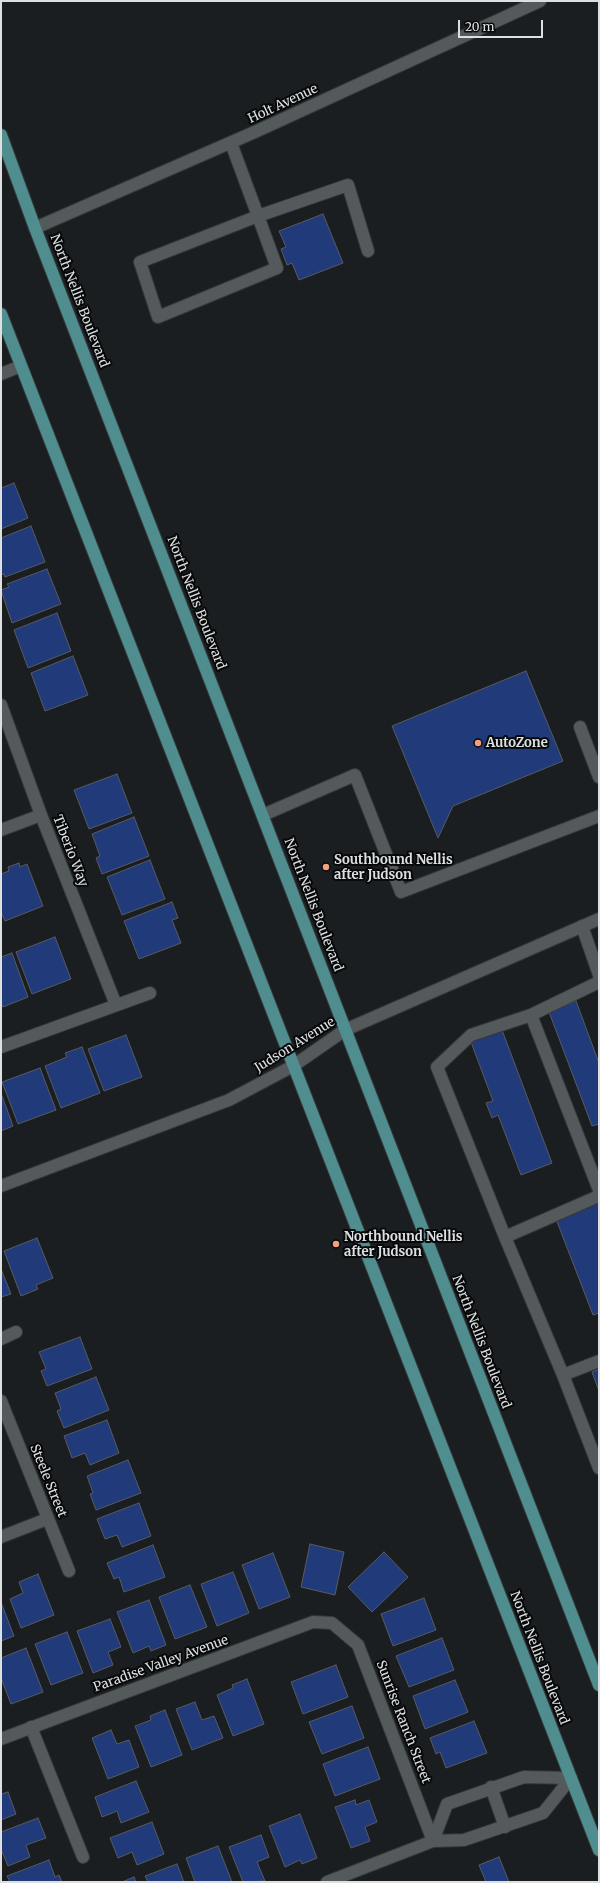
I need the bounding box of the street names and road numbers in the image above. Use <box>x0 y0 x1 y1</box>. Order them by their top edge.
street label: Holt Avenue <box>246 81 320 127</box>
street label: North Nellis Boulevard <box>46 232 112 370</box>
street label: North Nellis Boulevard <box>163 534 229 672</box>
street label: Tiberio Way <box>49 813 91 889</box>
street label: North Nellis Boulevard <box>280 836 346 974</box>
street label: Judson Avenue <box>252 1014 338 1076</box>
street label: North Nellis Boulevard <box>448 1273 514 1411</box>
street label: Steele Street <box>26 1442 70 1520</box>
street label: North Nellis Boulevard <box>506 1589 572 1727</box>
street label: Paradise Valley Avenue <box>91 1632 231 1696</box>
street label: Sunrise Ranch Street <box>372 1658 434 1786</box>

